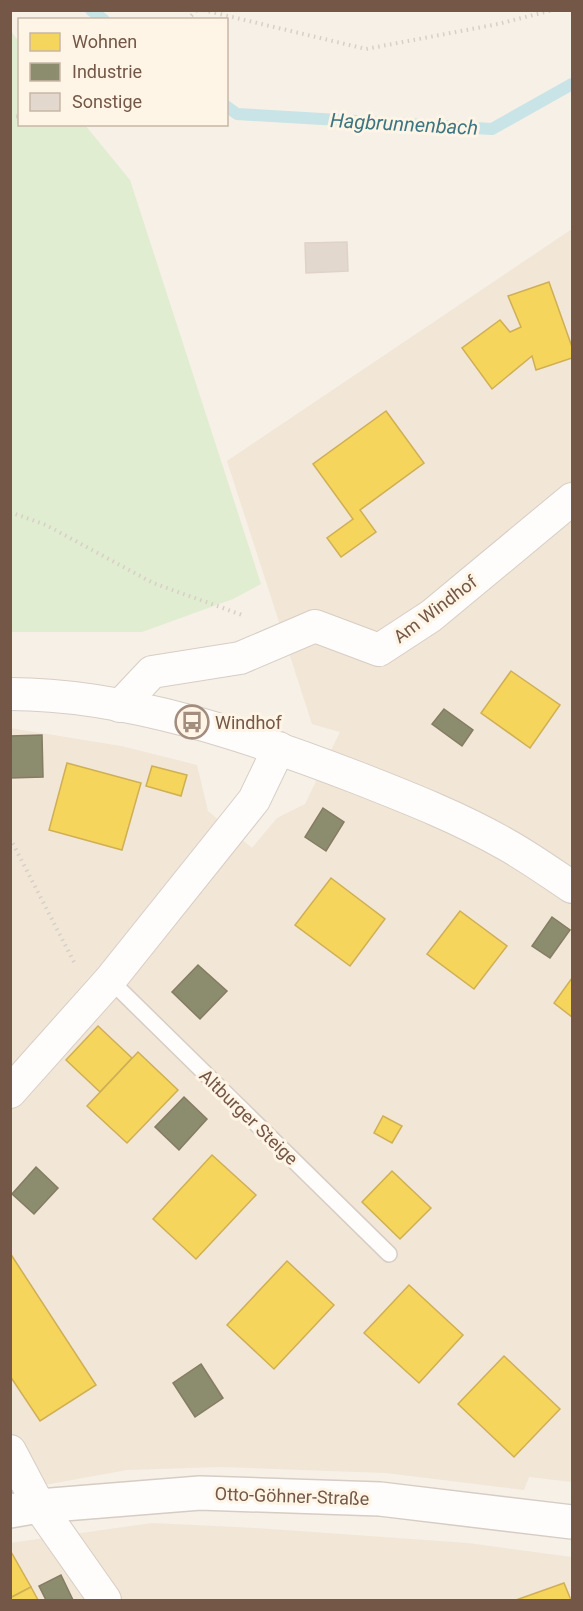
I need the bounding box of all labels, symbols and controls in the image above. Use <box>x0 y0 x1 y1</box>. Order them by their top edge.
legend <box>18 18 228 126</box>
text: Wohnen <box>72 31 137 52</box>
text: Industrie <box>72 61 142 82</box>
text: Sonstige <box>72 91 142 112</box>
water label: Hagbrunnenbach <box>329 108 479 140</box>
street label: Am Windhof <box>389 570 481 647</box>
bus stop icon: Windhof <box>174 704 210 740</box>
place label: Windhof <box>215 712 283 733</box>
street label: Altburger Steige <box>196 1065 302 1169</box>
street label: Otto-Göhner-Straße <box>214 1483 370 1509</box>

